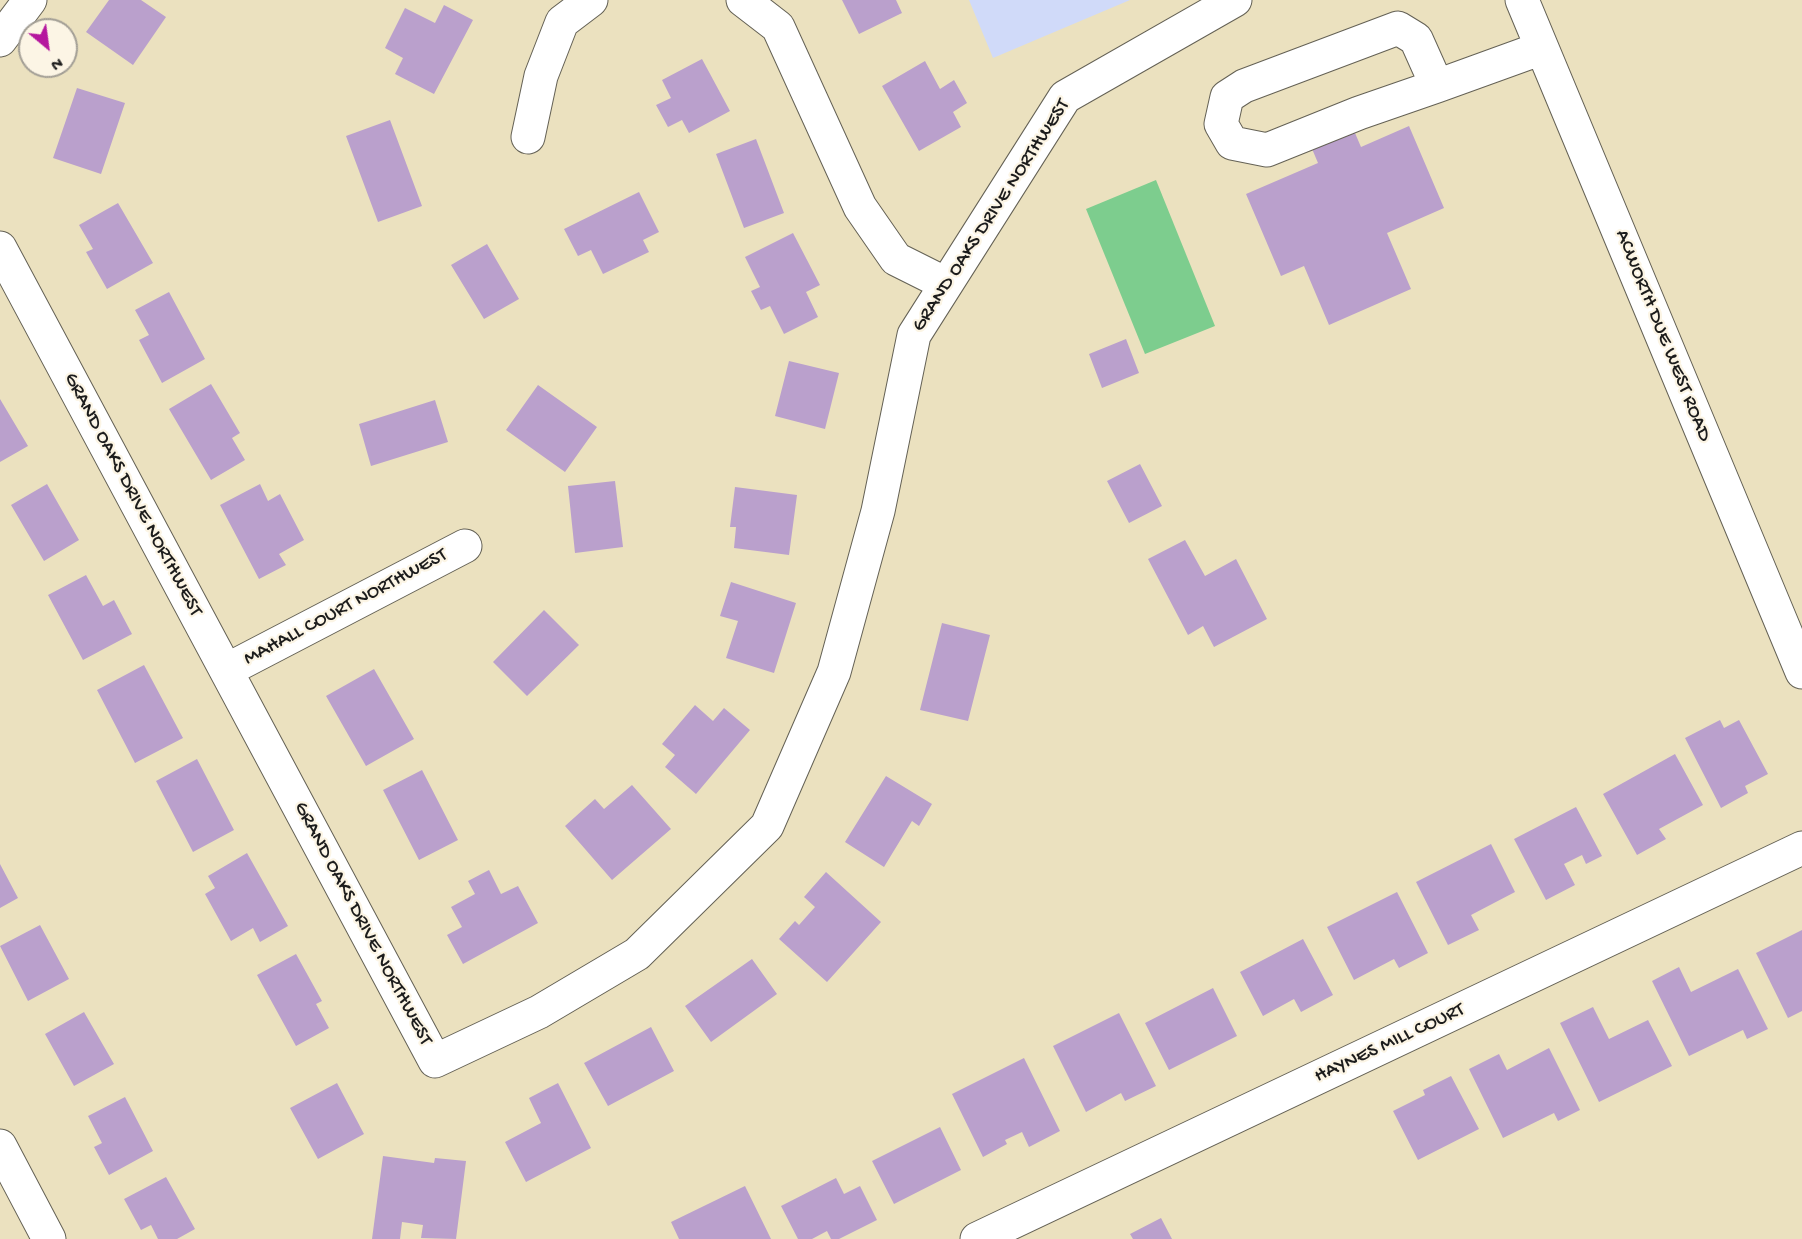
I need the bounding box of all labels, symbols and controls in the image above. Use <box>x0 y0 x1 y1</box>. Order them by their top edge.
north arrow <box>18 18 78 78</box>
text: N <box>47 52 65 73</box>
street label: GRAND OAKS DRIVE NORTHWEST <box>908 95 1076 337</box>
street label: ACWORTH DUE WEST ROAD <box>1608 227 1716 445</box>
street label: GRAND OAKS DRIVE NORTHWEST <box>57 369 207 621</box>
street label: MAHALL COURT NORTHWEST <box>240 544 452 672</box>
street label: GRAND OAKS DRIVE NORTHWEST <box>287 798 437 1050</box>
street label: HAYNES MILL COURT <box>1311 999 1469 1089</box>

